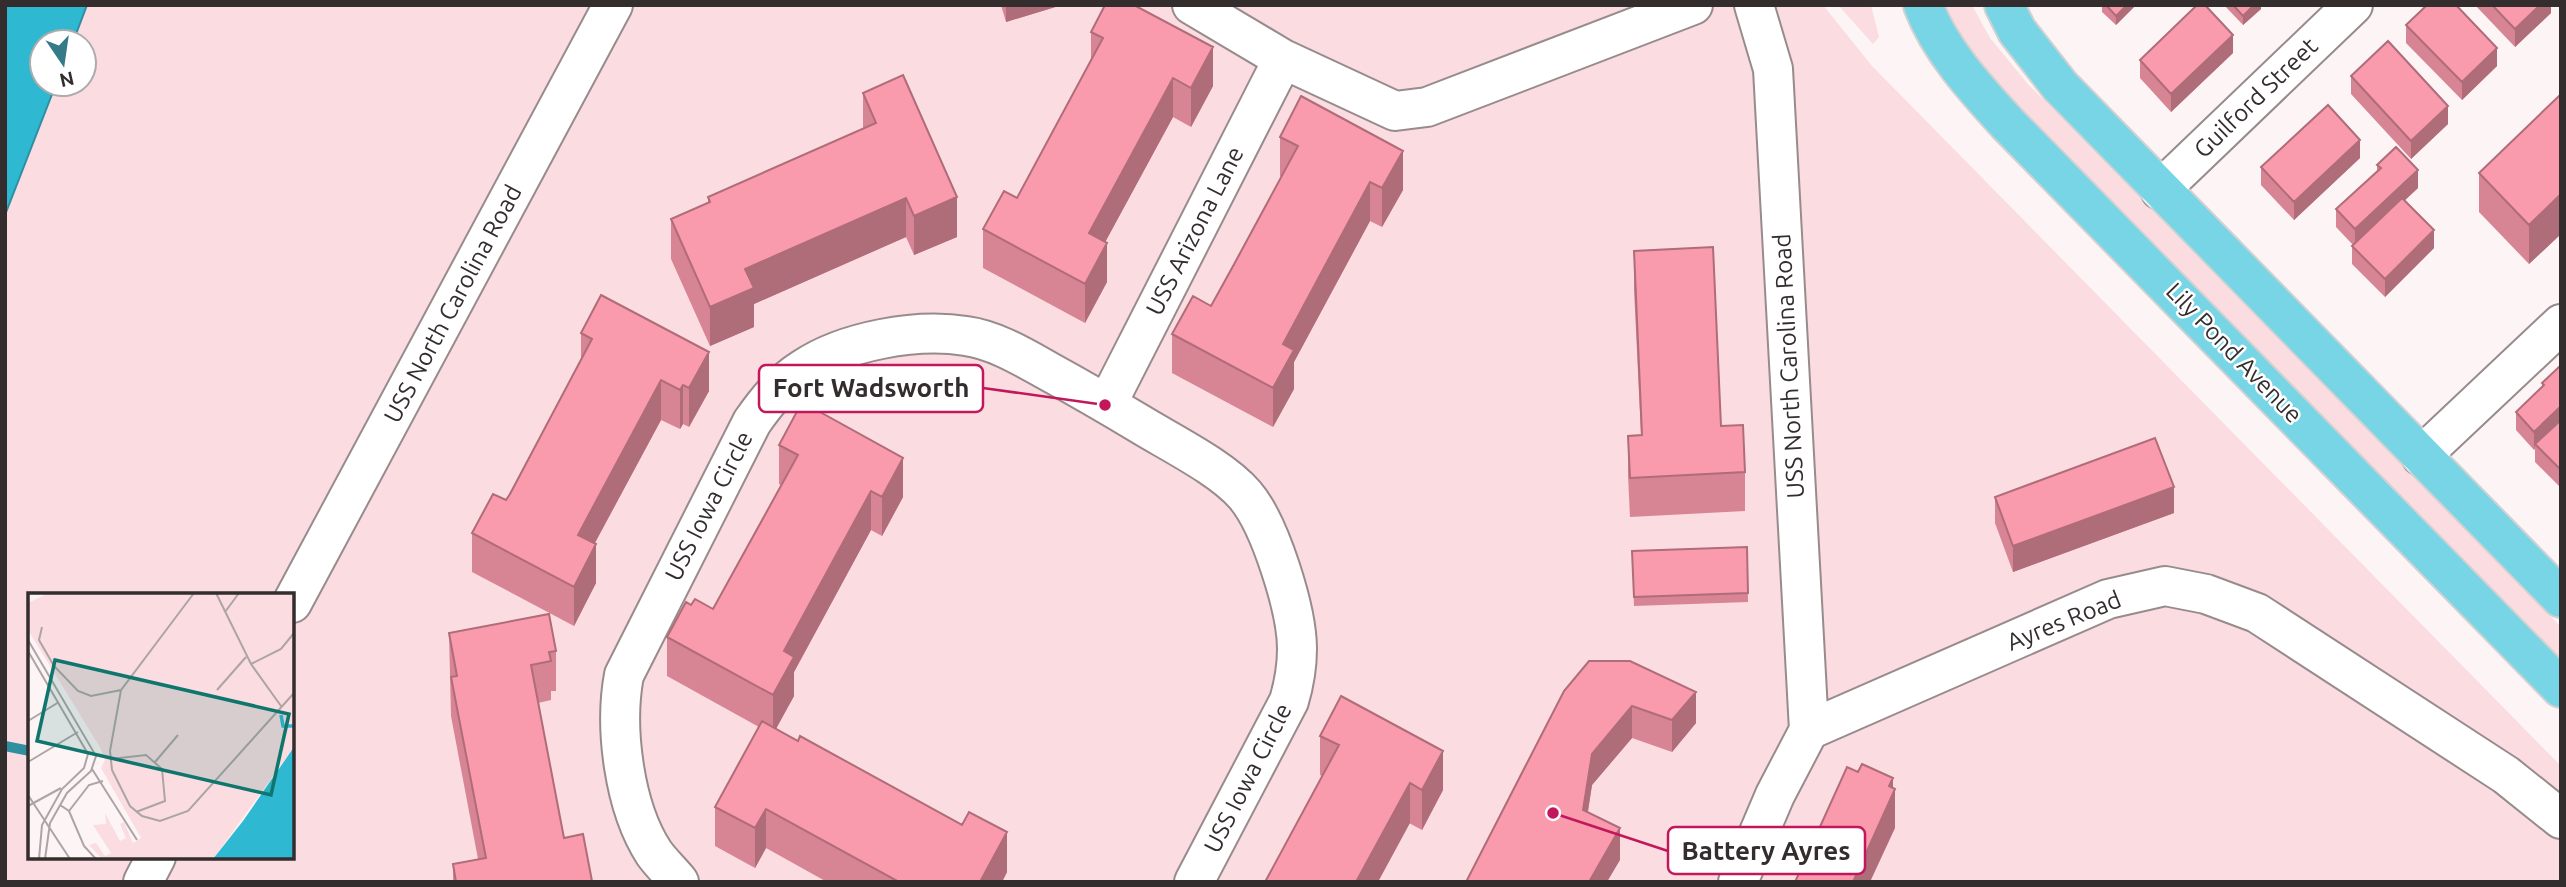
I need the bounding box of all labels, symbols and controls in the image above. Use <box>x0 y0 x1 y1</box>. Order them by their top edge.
north arrow <box>28 28 98 98</box>
street label: Guilford Street <box>2189 32 2323 163</box>
text: N <box>57 67 76 92</box>
street label: USS Arizona Lane <box>1140 142 1249 320</box>
street label: USS North Carolina Road <box>378 180 527 427</box>
street label: USS North Carolina Road <box>1768 233 1809 499</box>
street label: Lily Pond Avenue <box>2161 277 2308 428</box>
callout: Fort Wadsworth <box>759 365 983 412</box>
text: Fort Wadsworth <box>773 373 969 402</box>
street label: USS Iowa Circle <box>659 427 758 585</box>
street label: Ayres Road <box>2003 585 2125 656</box>
inset map <box>28 593 294 859</box>
street label: USS Iowa Circle <box>1198 699 1297 857</box>
callout: Battery Ayres <box>1668 827 1865 874</box>
text: Battery Ayres <box>1682 836 1850 865</box>

